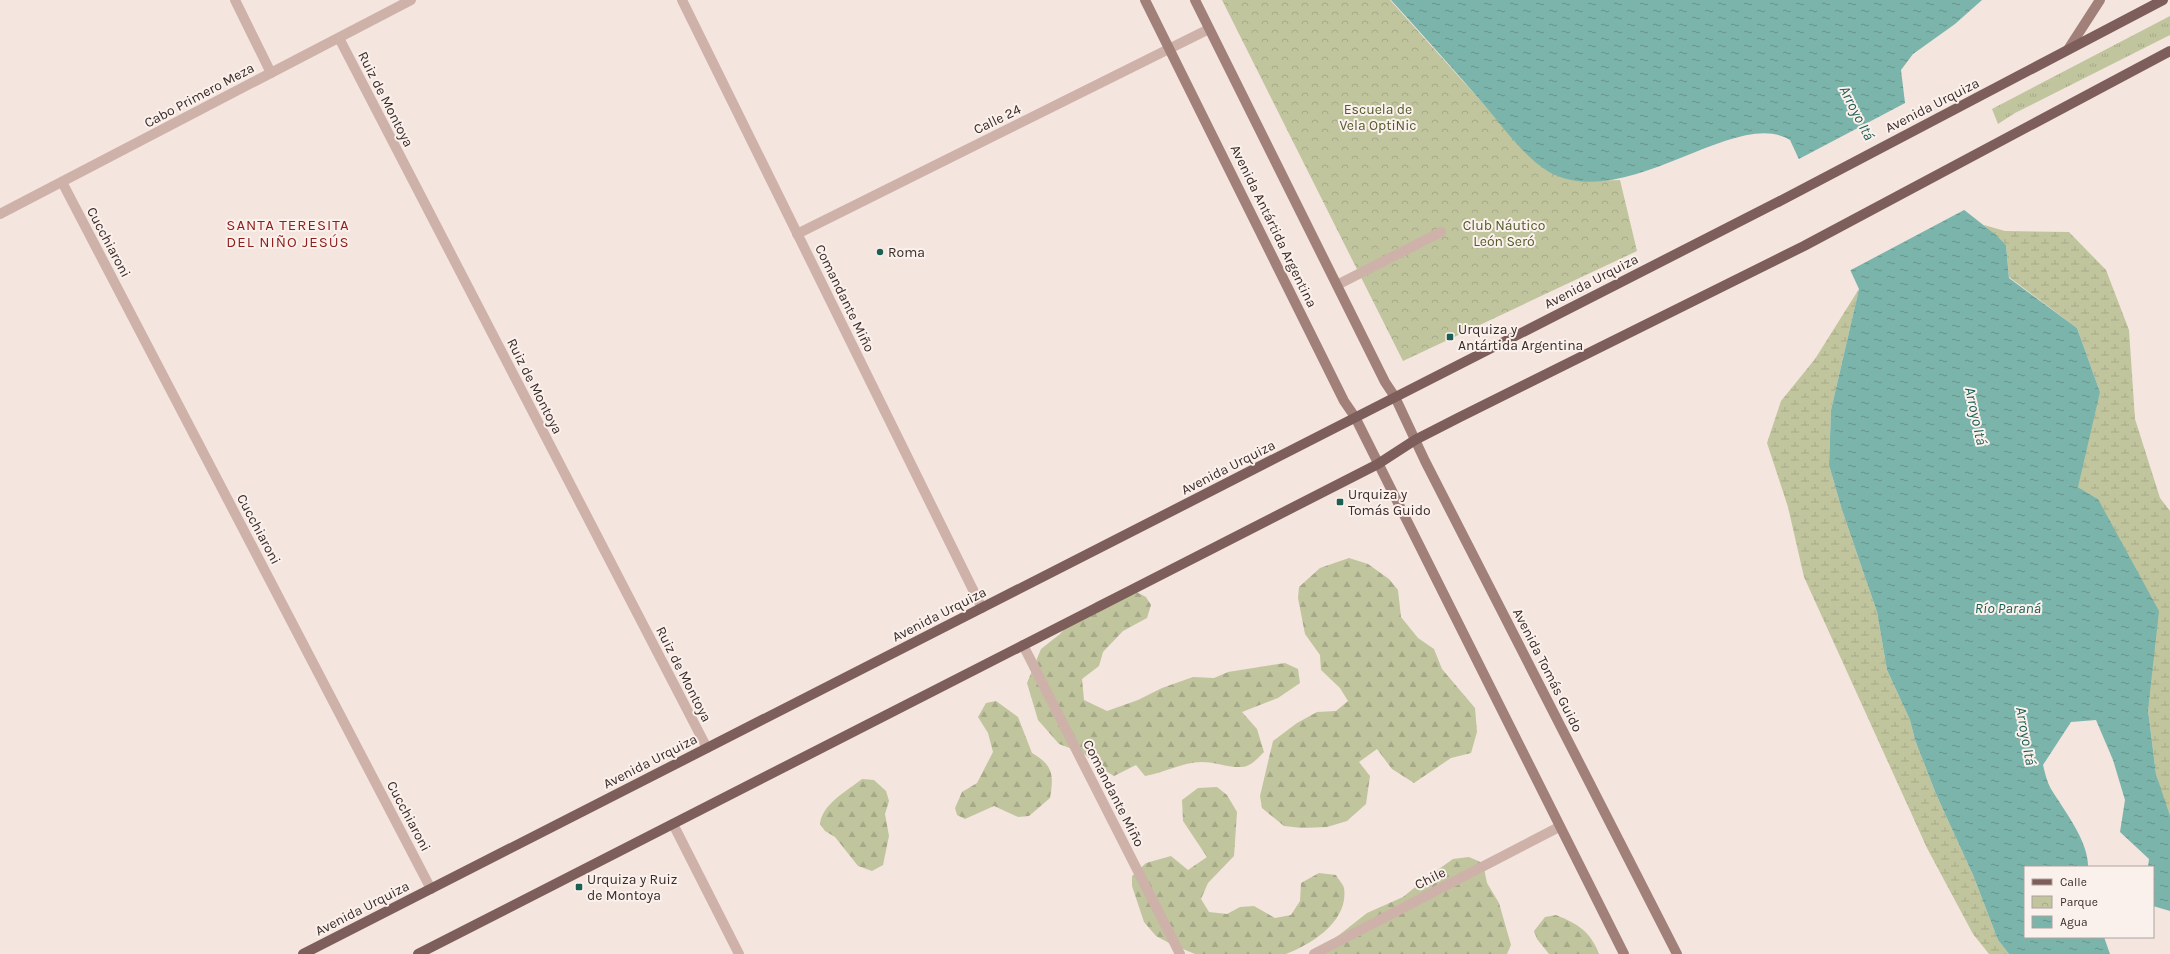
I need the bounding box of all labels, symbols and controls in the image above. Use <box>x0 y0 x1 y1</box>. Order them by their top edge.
street label: Ruiz de Montoya <box>354 49 417 150</box>
street label: Cabo Primero Meza <box>141 59 257 132</box>
street label: Avenida Urquiza <box>1882 74 1982 136</box>
water label: Arroyo Itá <box>1836 83 1879 144</box>
street label: Calle 24 <box>971 101 1024 138</box>
park label: Escuela de Vela OptiNic <box>1339 101 1417 134</box>
street label: Avenida Antártida Argentina <box>1227 142 1320 310</box>
street label: Cucchiaroni <box>83 204 134 280</box>
district label: SANTA TERESITA DEL NIÑO JESÚS <box>226 216 350 251</box>
park label: Club Náutico León Seró <box>1463 217 1545 250</box>
street label: Comandante Miño <box>811 242 878 355</box>
place label: Roma <box>888 244 925 261</box>
marker: Roma <box>875 247 885 257</box>
street label: Avenida Urquiza <box>1541 250 1641 312</box>
place label: Urquiza y Antártida Argentina <box>1458 321 1583 354</box>
marker: Urquiza y Antártida Argentina <box>1445 332 1455 342</box>
street label: Ruiz de Montoya <box>503 336 566 437</box>
water label: Arroyo Itá <box>1961 385 1991 447</box>
street label: Avenida Urquiza <box>1178 436 1278 498</box>
place label: Urquiza y Tomás Guido <box>1348 486 1431 519</box>
street label: Cucchiaroni <box>233 491 284 567</box>
marker: Urquiza y Tomás Guido <box>1335 497 1345 507</box>
street label: Avenida Urquiza <box>889 583 989 645</box>
water label: Río Paraná <box>1975 599 2042 617</box>
street label: Avenida Tomás Guido <box>1509 606 1586 735</box>
street label: Ruiz de Montoya <box>652 624 715 725</box>
water label: Arroyo Itá <box>2012 705 2040 767</box>
street label: Avenida Urquiza <box>600 730 700 792</box>
street label: Comandante Miño <box>1079 737 1148 850</box>
street label: Cucchiaroni <box>383 778 434 854</box>
street label: Chile <box>1412 864 1448 893</box>
legend <box>2024 866 2154 938</box>
place label: Urquiza y Ruiz de Montoya <box>587 871 677 904</box>
text: Calle <box>2060 875 2087 889</box>
street label: Avenida Urquiza <box>312 877 412 939</box>
marker: Urquiza y Ruiz de Montoya <box>574 882 584 892</box>
text: Parque <box>2060 895 2098 909</box>
text: Agua <box>2060 915 2088 929</box>

